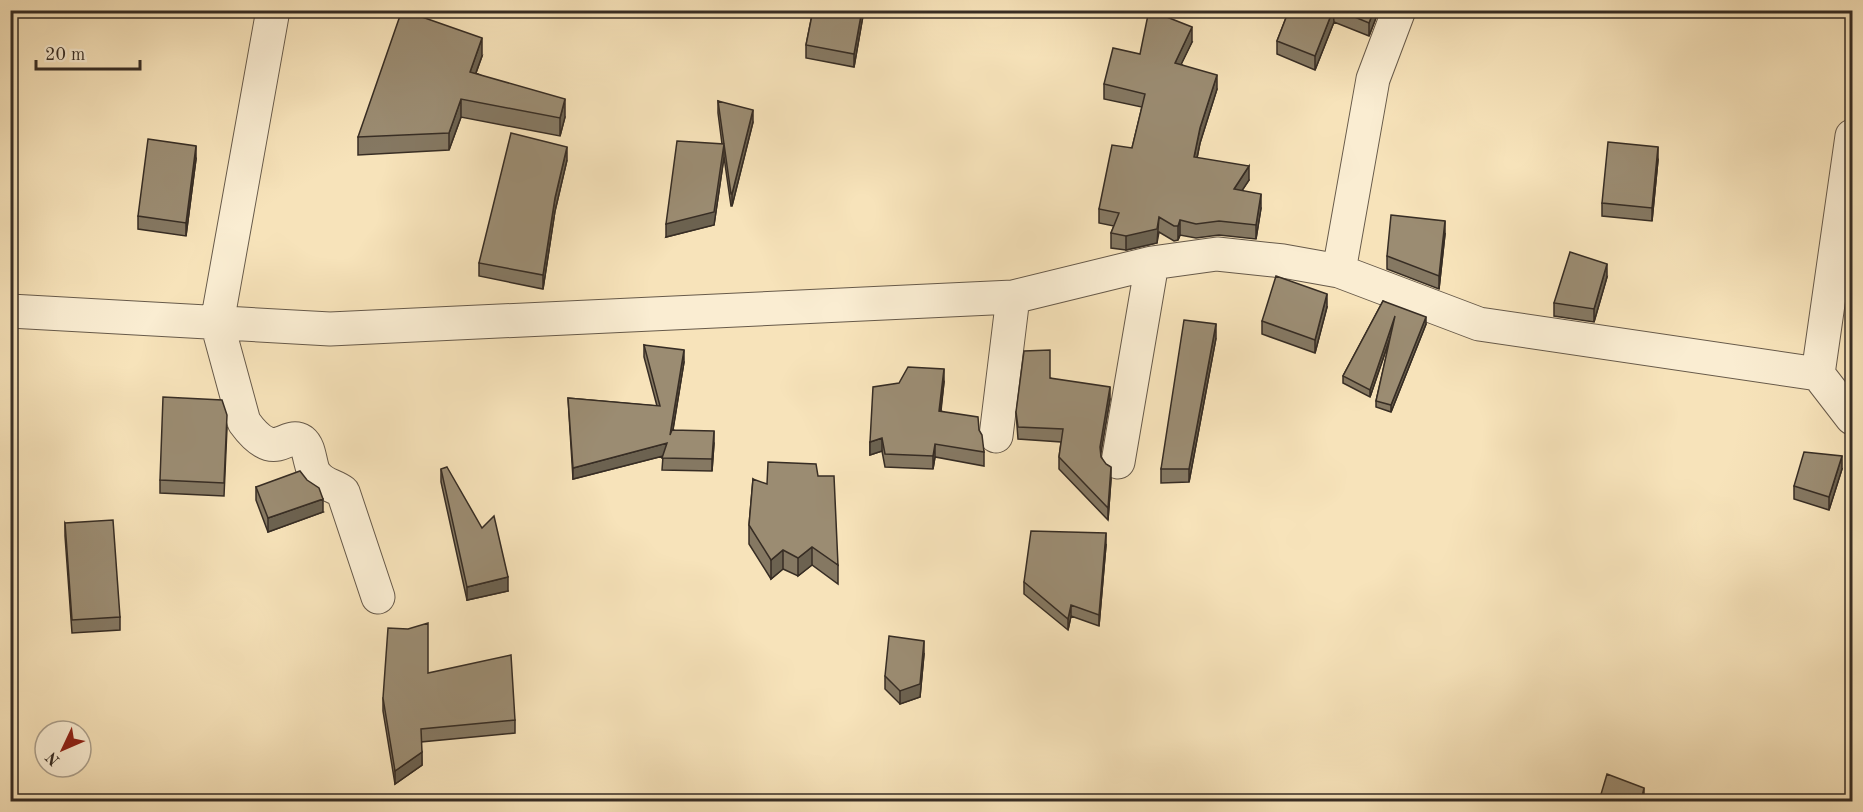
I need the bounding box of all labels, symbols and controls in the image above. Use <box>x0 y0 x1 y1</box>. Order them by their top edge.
scale bar <box>36 33 140 71</box>
text: 20 m <box>45 46 85 64</box>
north arrow <box>33 719 93 779</box>
text: N <box>43 748 64 768</box>

